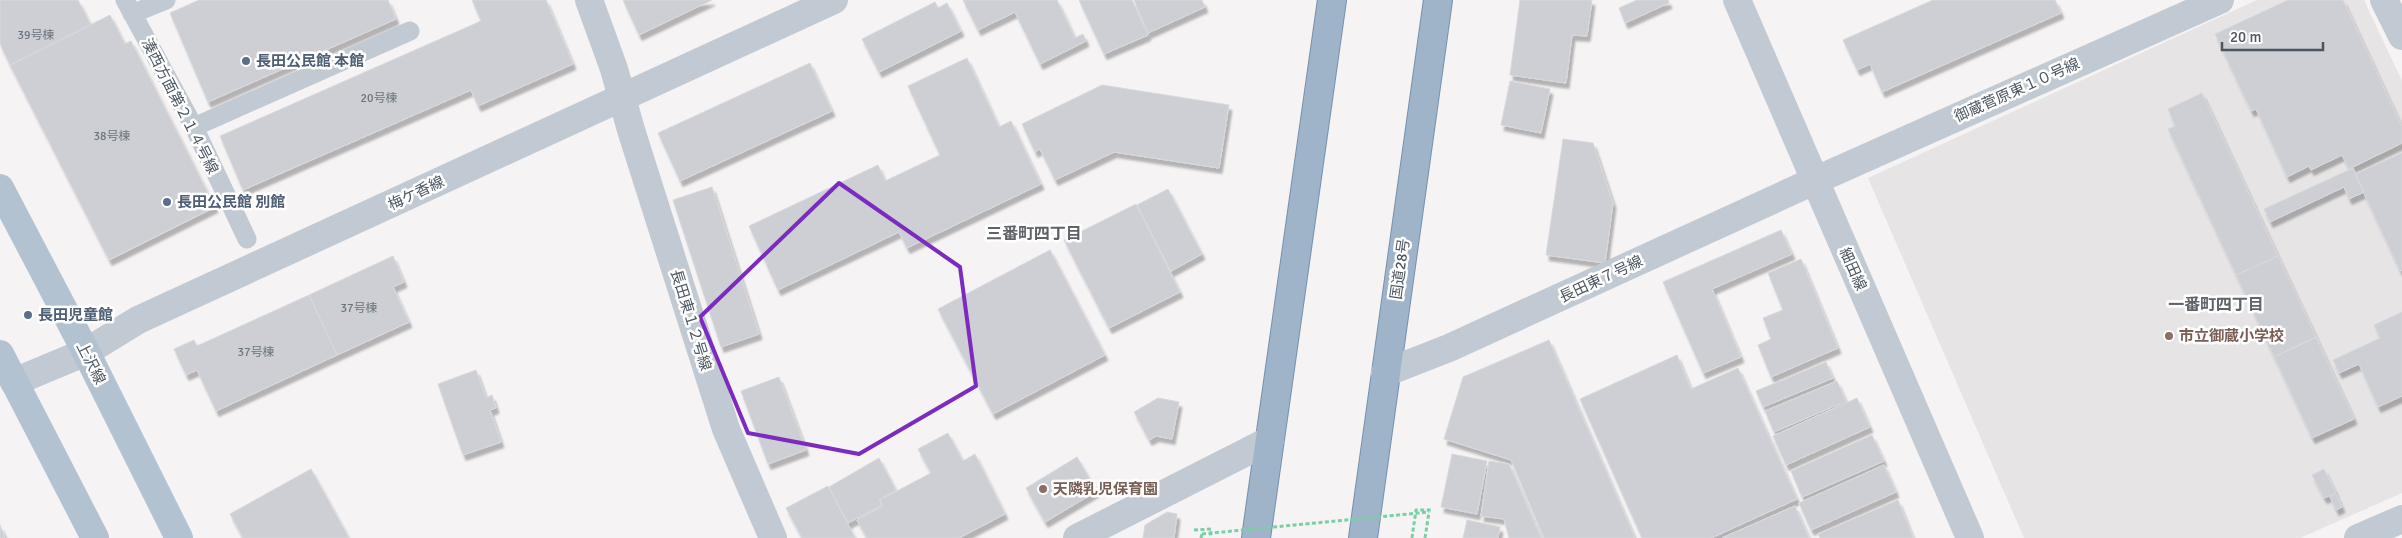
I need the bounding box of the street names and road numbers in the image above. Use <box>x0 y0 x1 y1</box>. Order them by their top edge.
street label: 湊西方面第２１４号線 <box>138 35 222 177</box>
street label: 御蔵菅原東１０号線 <box>1952 54 2082 126</box>
street label: 梅ケ香線 <box>385 172 447 214</box>
street label: 国道28号 <box>1387 237 1413 301</box>
street label: 細田線 <box>1836 245 1870 293</box>
street label: 長田東７号線 <box>1556 252 1646 306</box>
street label: 長田東１２号線 <box>667 267 715 373</box>
street label: 上沢線 <box>73 339 109 387</box>

